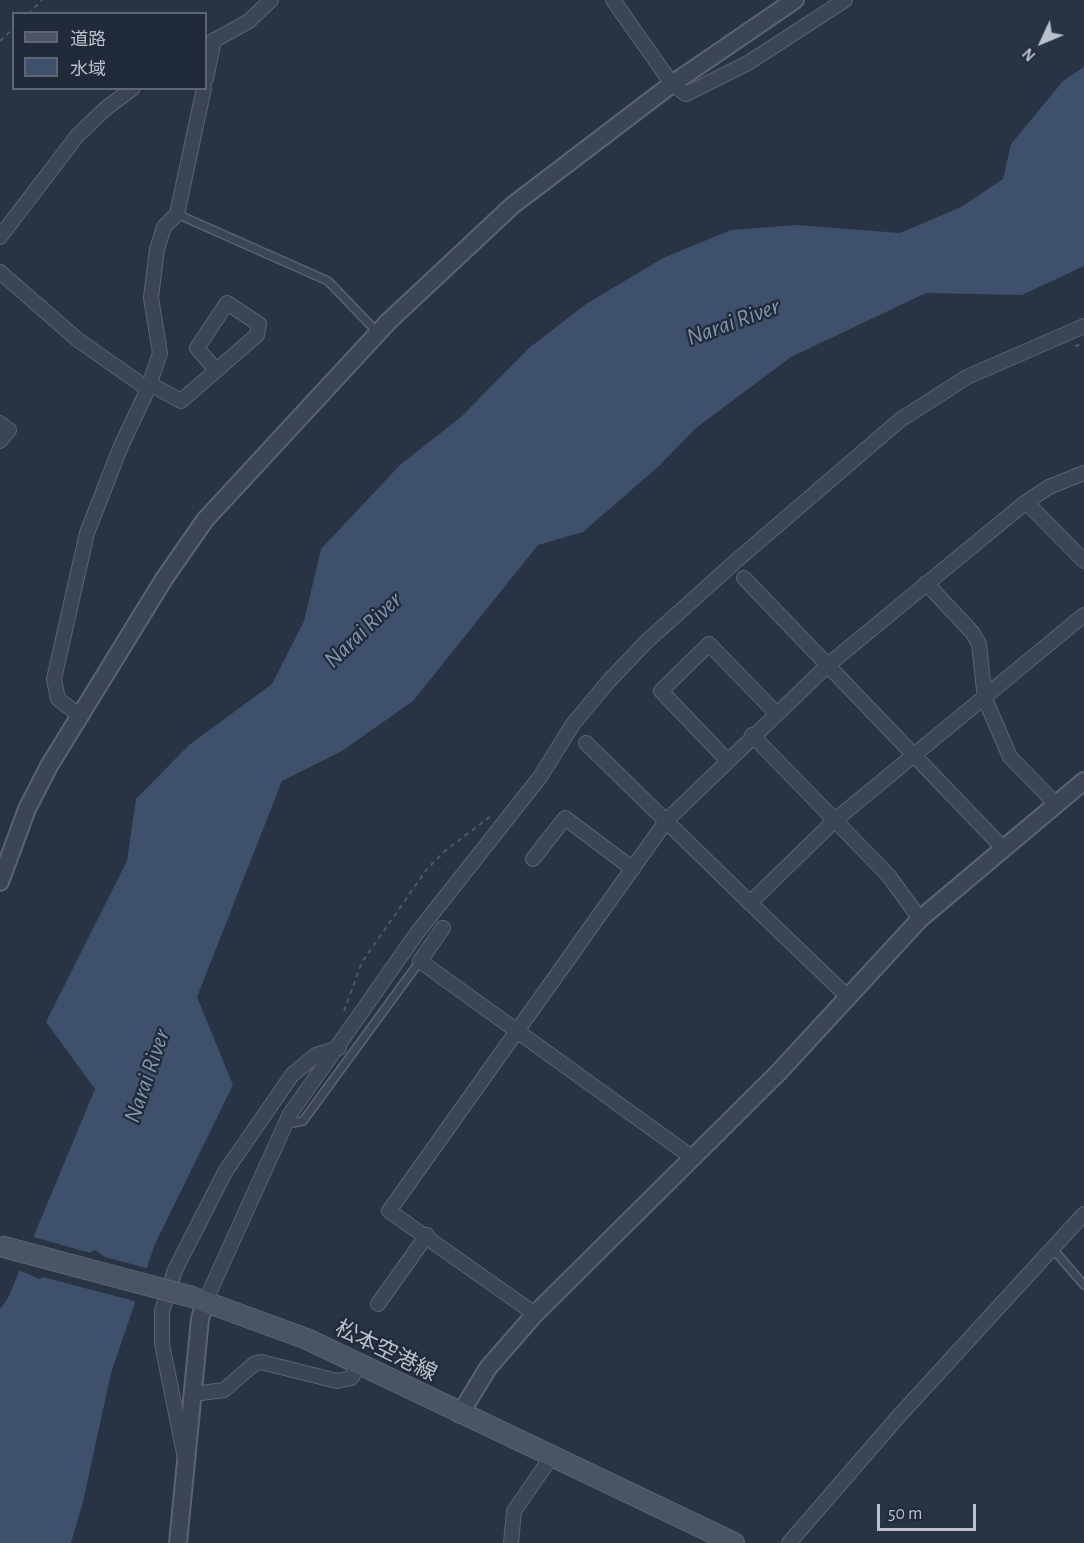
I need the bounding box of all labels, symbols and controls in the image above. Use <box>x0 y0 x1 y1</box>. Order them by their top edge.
legend <box>12 12 207 90</box>
north arrow <box>1012 12 1072 72</box>
text: 道路 <box>70 31 106 49</box>
text: N <box>1019 45 1039 64</box>
text: 水域 <box>70 61 106 79</box>
water label: Narai River <box>682 292 784 352</box>
water label: Narai River <box>318 586 408 674</box>
water label: Narai River <box>118 1025 176 1127</box>
street label: 松本空港線 <box>331 1315 441 1387</box>
scale bar <box>880 1492 979 1530</box>
text: 50 m <box>888 1505 922 1523</box>

